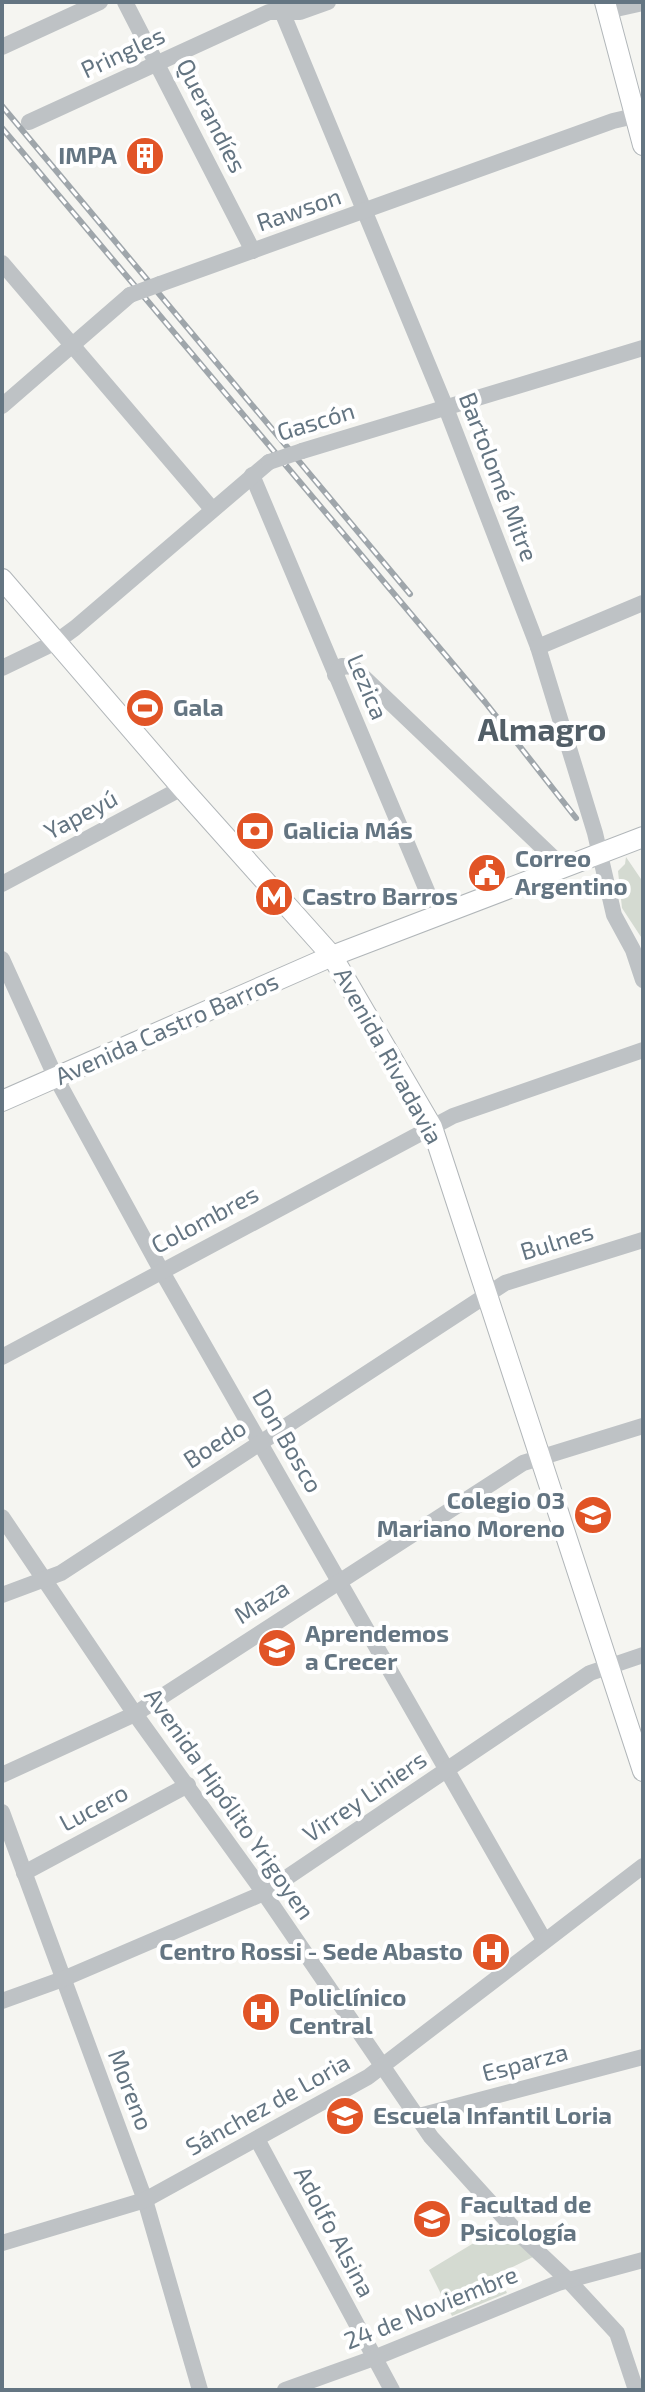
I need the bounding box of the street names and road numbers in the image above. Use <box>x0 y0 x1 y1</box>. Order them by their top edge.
street label: Pringles <box>76 20 169 84</box>
street label: Querandíes <box>171 53 253 177</box>
street label: Rawson <box>252 181 345 237</box>
street label: Bartolomé Mitre <box>454 388 545 565</box>
street label: Gascón <box>273 395 358 446</box>
street label: Lezica <box>342 649 395 724</box>
street label: Yapeyú <box>39 782 122 845</box>
street label: Avenida Rivadavia <box>329 962 450 1149</box>
street label: Avenida Castro Barros <box>50 965 283 1090</box>
street label: Colombres <box>146 1178 263 1259</box>
street label: Bulnes <box>517 1216 597 1265</box>
street label: Don Bosco <box>247 1383 330 1497</box>
street label: Boedo <box>177 1412 251 1474</box>
street label: Maza <box>228 1572 294 1629</box>
street label: Avenida Hipólito Yrigoyen <box>139 1682 321 1925</box>
street label: Virrey Liniers <box>297 1744 431 1848</box>
street label: Lucero <box>54 1777 133 1837</box>
street label: Esparza <box>478 2036 571 2087</box>
street label: Moreno <box>103 2045 160 2134</box>
street label: Sánchez de Loria <box>180 2047 355 2161</box>
street label: Adolfo Alsina <box>289 2161 382 2302</box>
street label: 24 de Noviembre <box>339 2259 521 2355</box>

